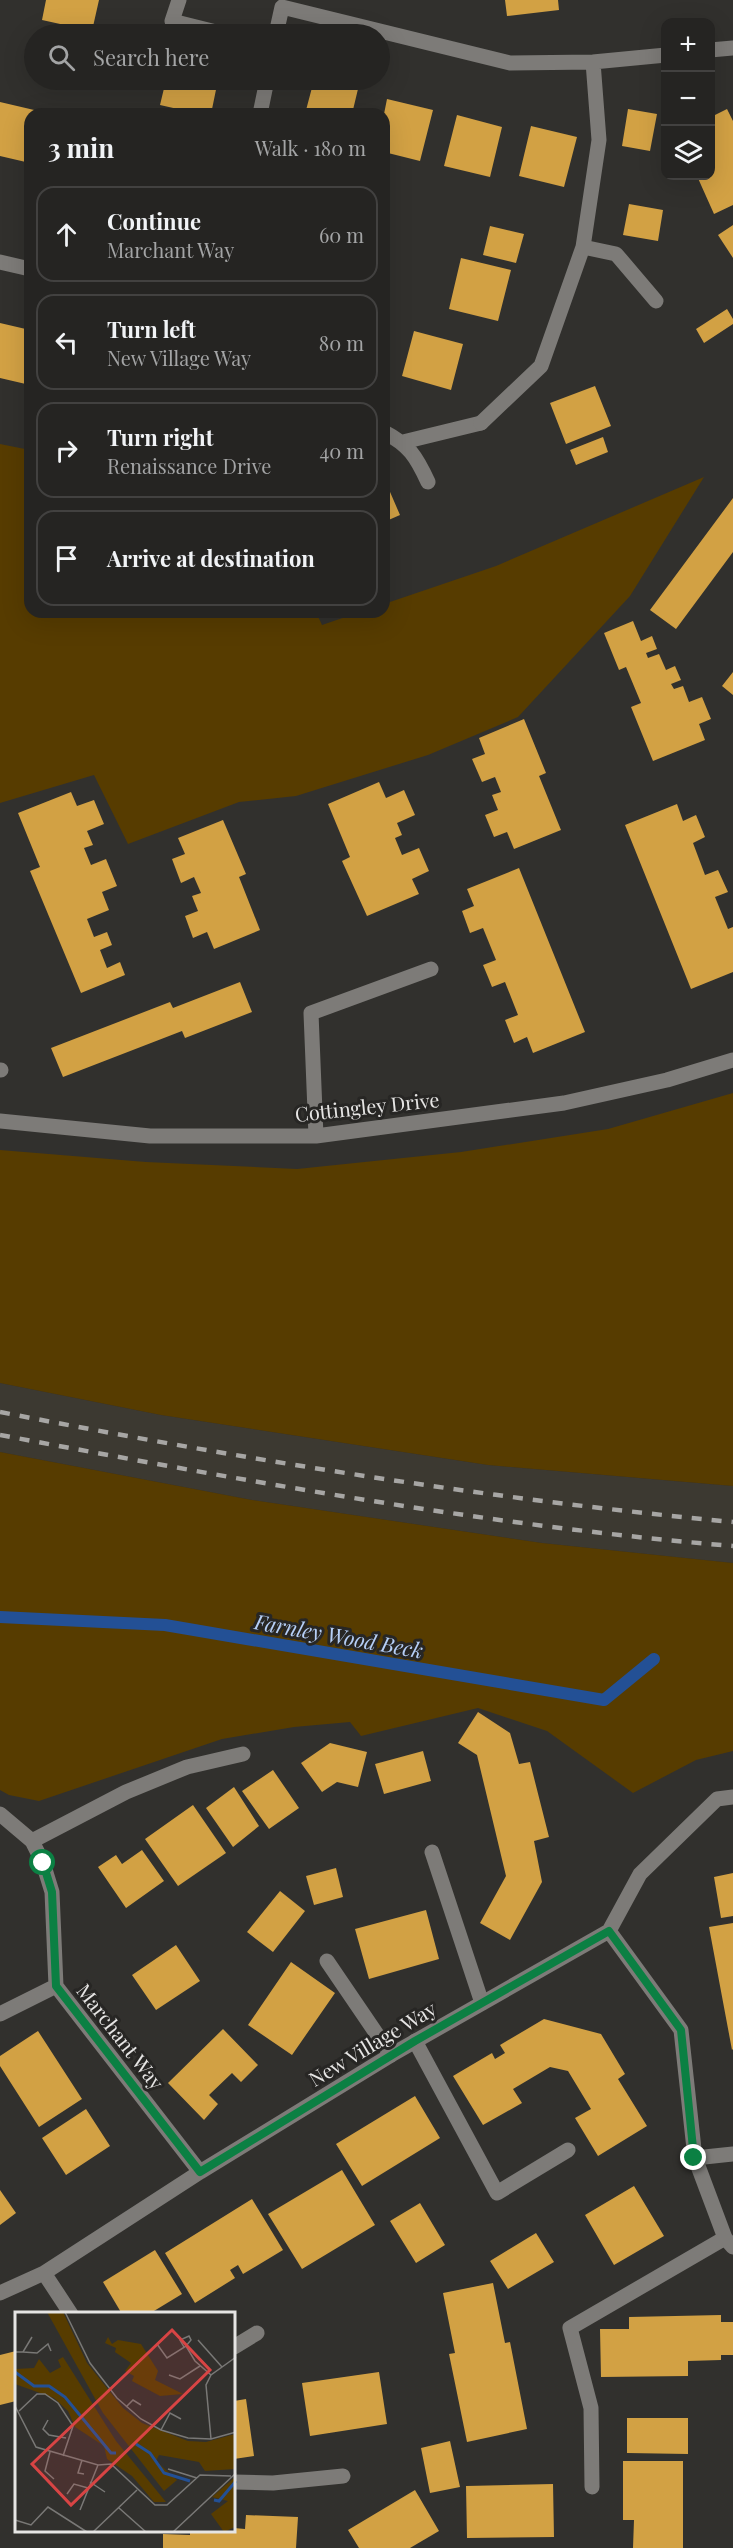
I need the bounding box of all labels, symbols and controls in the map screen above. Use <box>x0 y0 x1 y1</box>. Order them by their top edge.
map controls <box>661 18 715 180</box>
button: + <box>661 18 715 72</box>
search box <box>24 24 390 90</box>
icon: search <box>45 41 78 74</box>
text: Search here <box>93 42 209 72</box>
button: − <box>661 72 715 126</box>
button: layers <box>661 126 715 180</box>
text: 3 min <box>48 130 114 165</box>
text: Walk · 180 m <box>255 134 366 161</box>
text: Continue <box>107 206 201 236</box>
icon: ahead <box>50 218 83 251</box>
text: 60 m <box>319 221 364 248</box>
text: Marchant Way <box>107 236 234 263</box>
text: Turn left <box>107 314 196 344</box>
icon: left <box>50 326 83 359</box>
text: 80 m <box>319 329 364 356</box>
text: New Village Way <box>107 344 251 371</box>
text: Turn right <box>107 422 213 452</box>
icon: right <box>50 434 83 467</box>
text: 40 m <box>319 437 364 464</box>
text: Renaissance Drive <box>107 452 271 479</box>
icon: arrive <box>50 542 83 575</box>
text: Arrive at destination <box>107 543 315 573</box>
street label: Cottingley Drive <box>293 1085 441 1127</box>
water label: Farnley Wood Beck <box>252 1606 426 1664</box>
route start <box>29 1849 55 1875</box>
street label: Marchant Way <box>71 1978 171 2094</box>
street label: New Village Way <box>303 1994 441 2092</box>
route end <box>680 2144 706 2170</box>
inset map <box>15 2312 236 2533</box>

